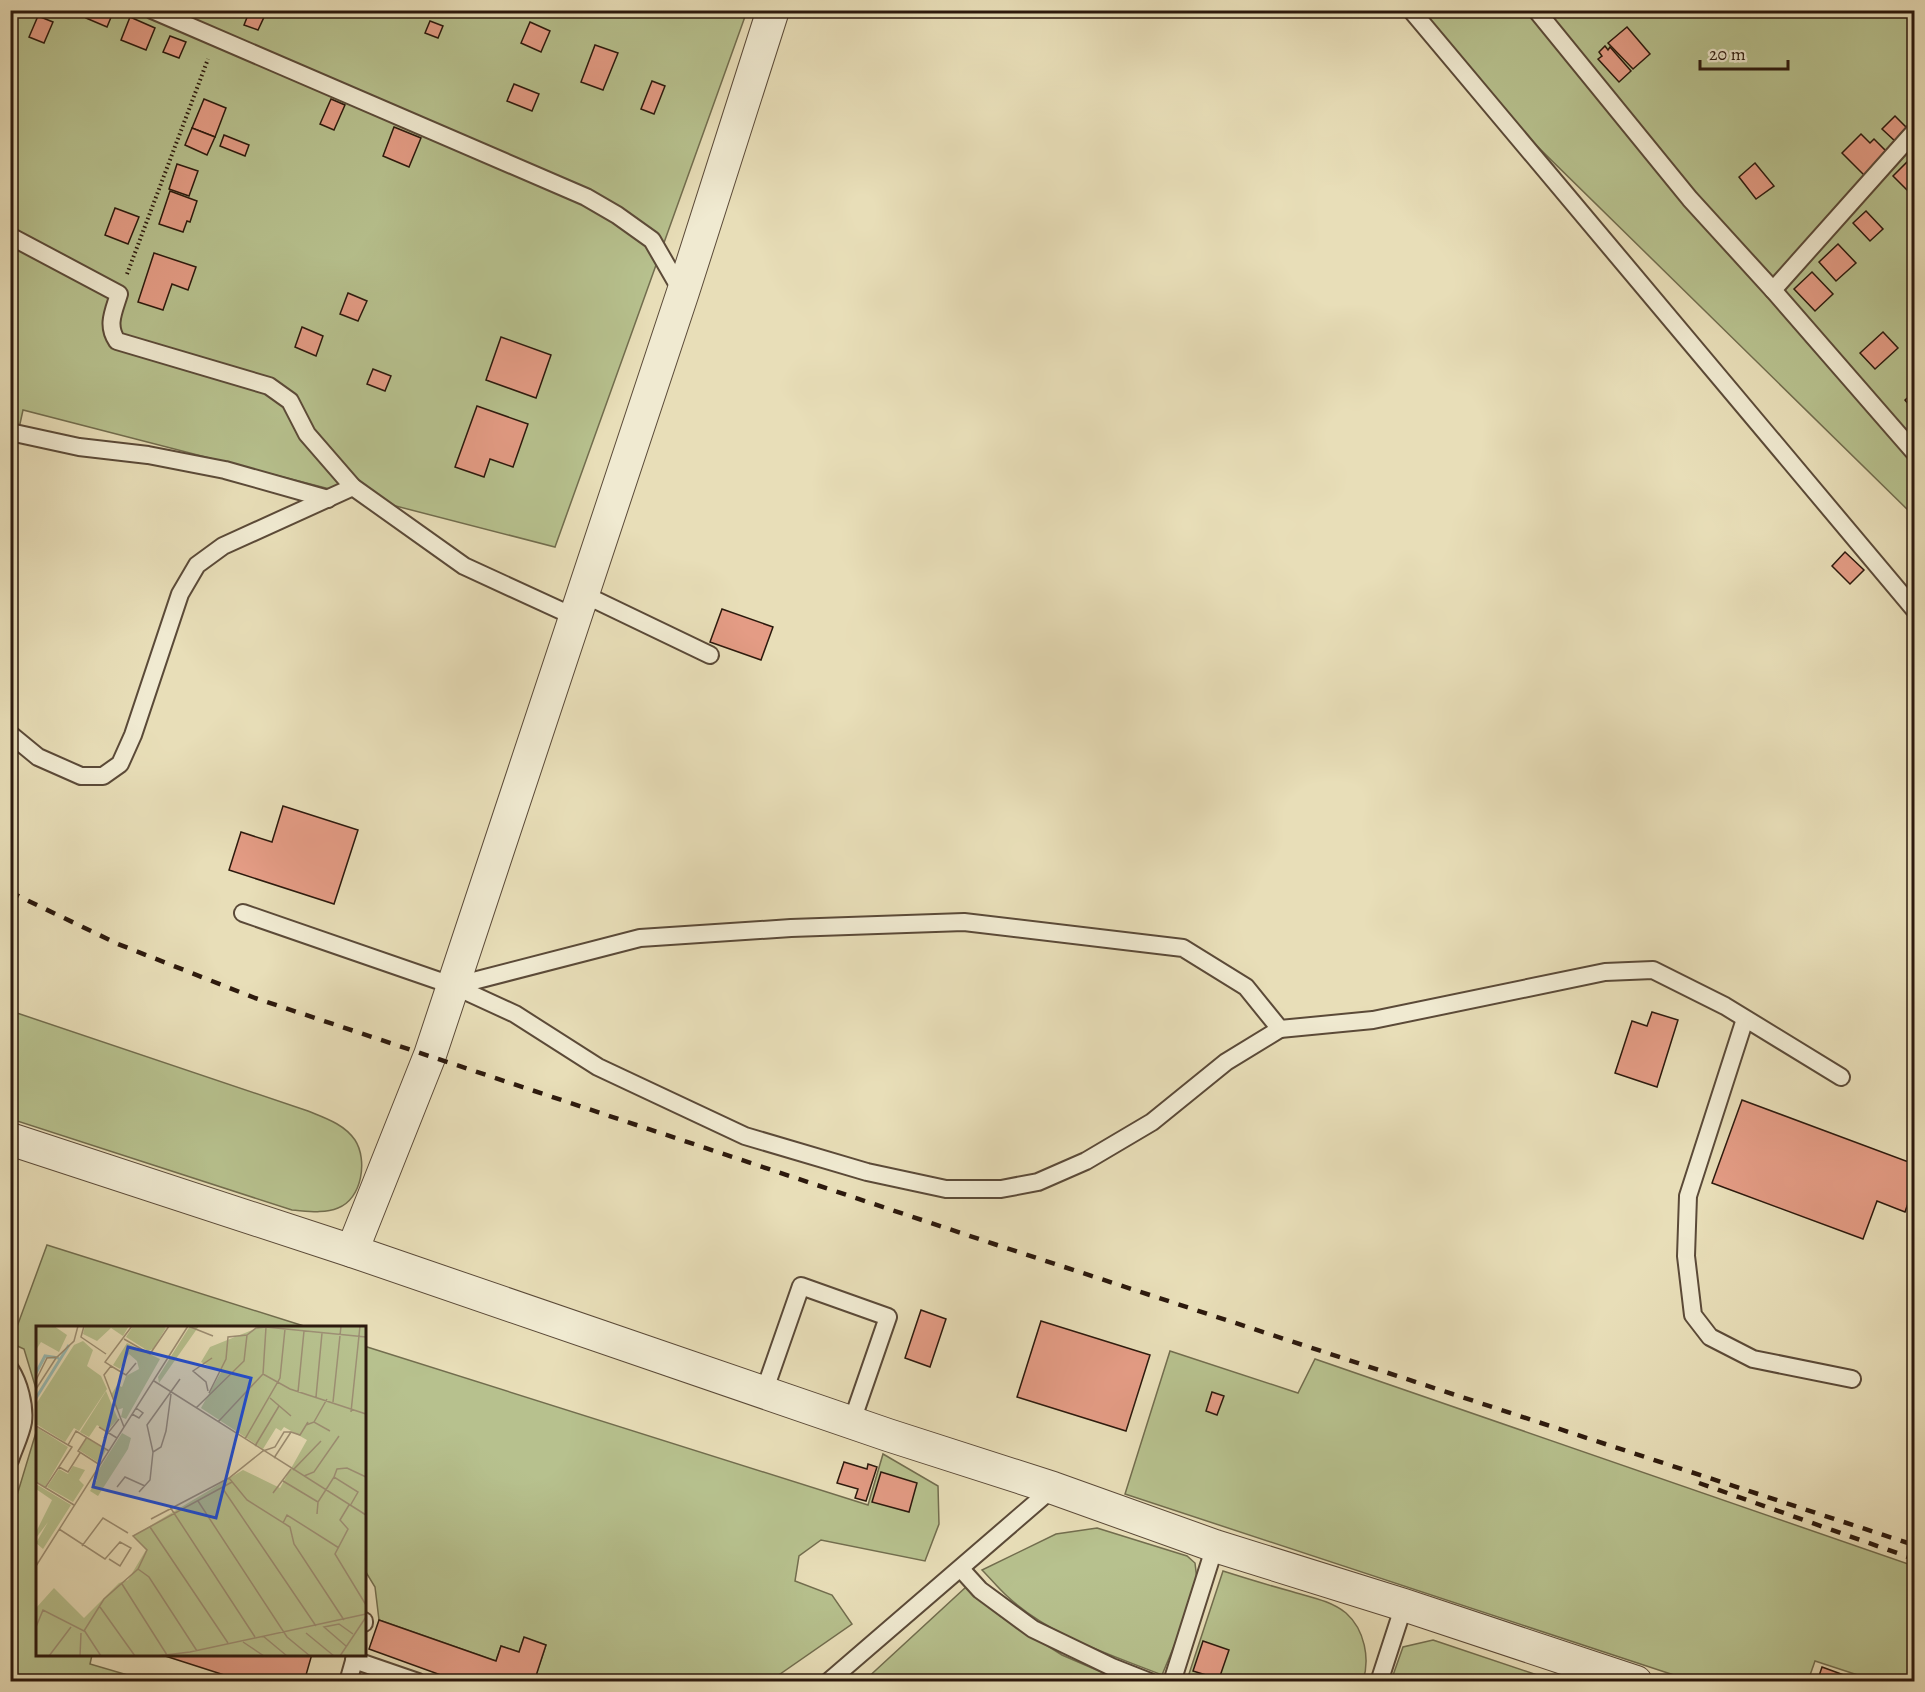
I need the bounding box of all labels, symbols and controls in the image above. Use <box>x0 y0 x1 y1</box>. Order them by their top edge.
scale bar <box>1700 33 1788 71</box>
text: 20 m <box>1709 42 1746 66</box>
inset map <box>36 1326 366 1656</box>

